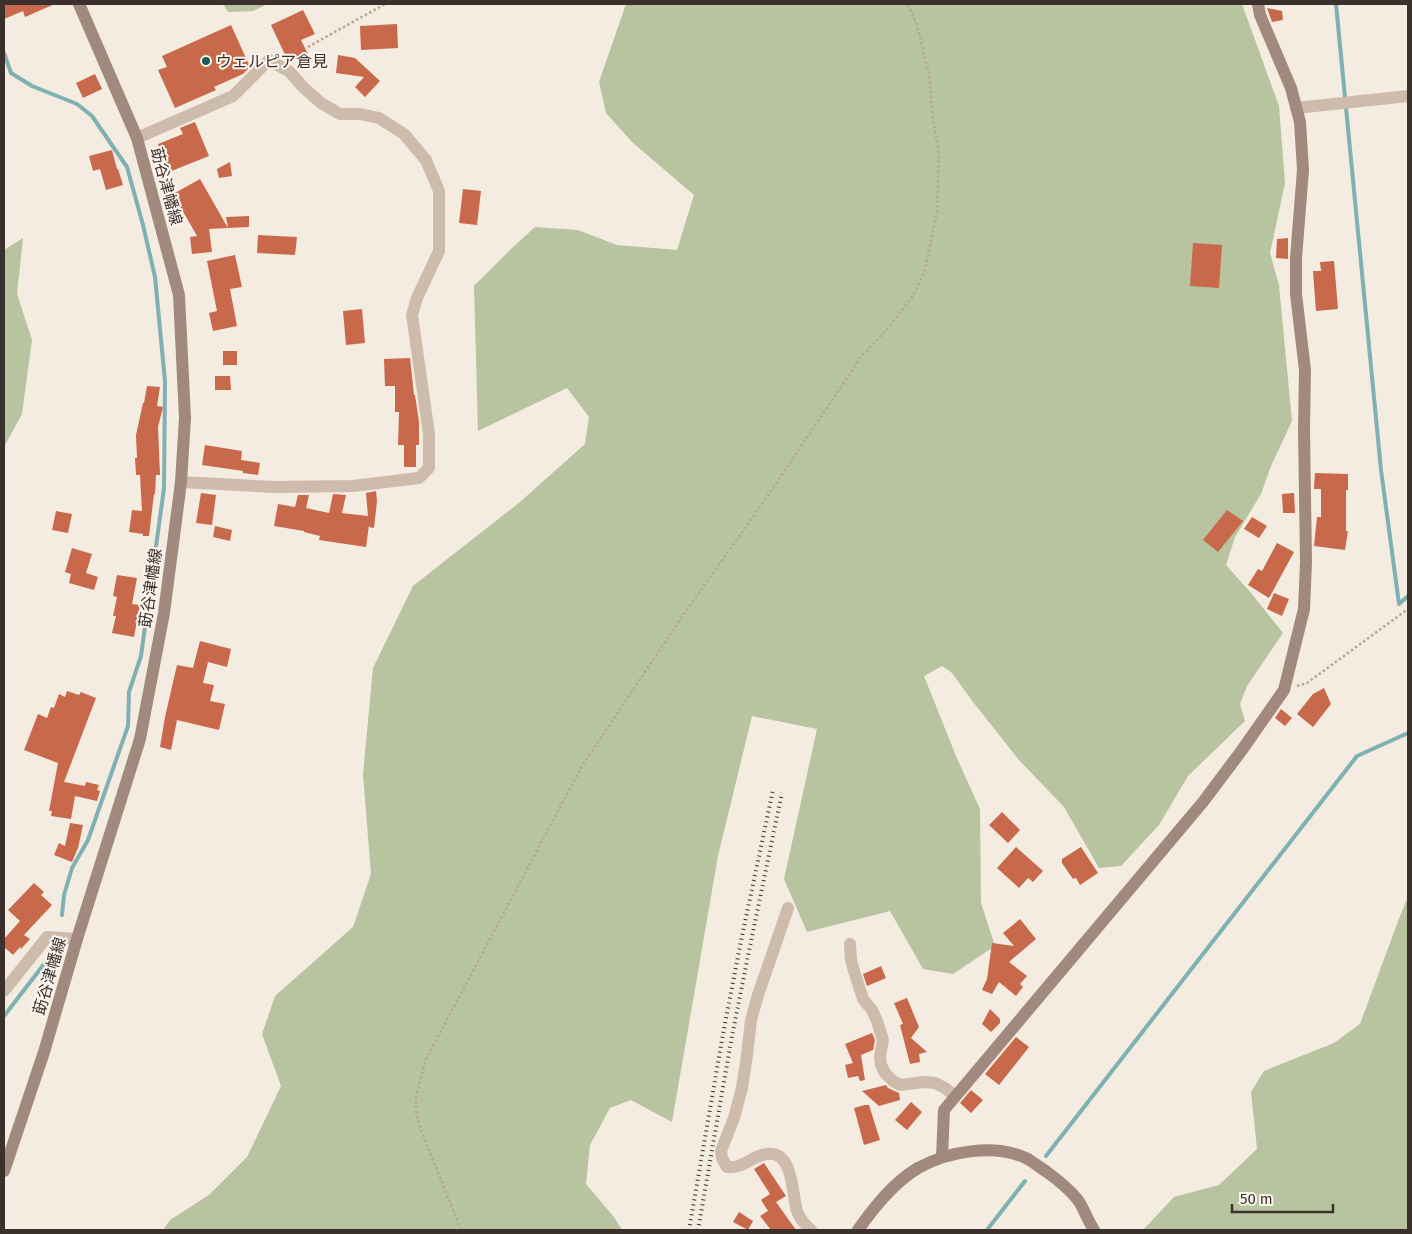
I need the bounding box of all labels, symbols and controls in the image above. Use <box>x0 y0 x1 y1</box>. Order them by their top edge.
place label: ウェルピア倉見 <box>216 52 328 71</box>
marker: ウェルピア倉見 <box>200 55 212 67</box>
street label: 莇谷津幡線 <box>147 145 186 227</box>
street label: 莇谷津幡線 <box>136 547 165 629</box>
street label: 莇谷津幡線 <box>29 935 70 1017</box>
scale bar <box>1232 1182 1333 1214</box>
text: 50 m <box>1240 1190 1273 1208</box>

